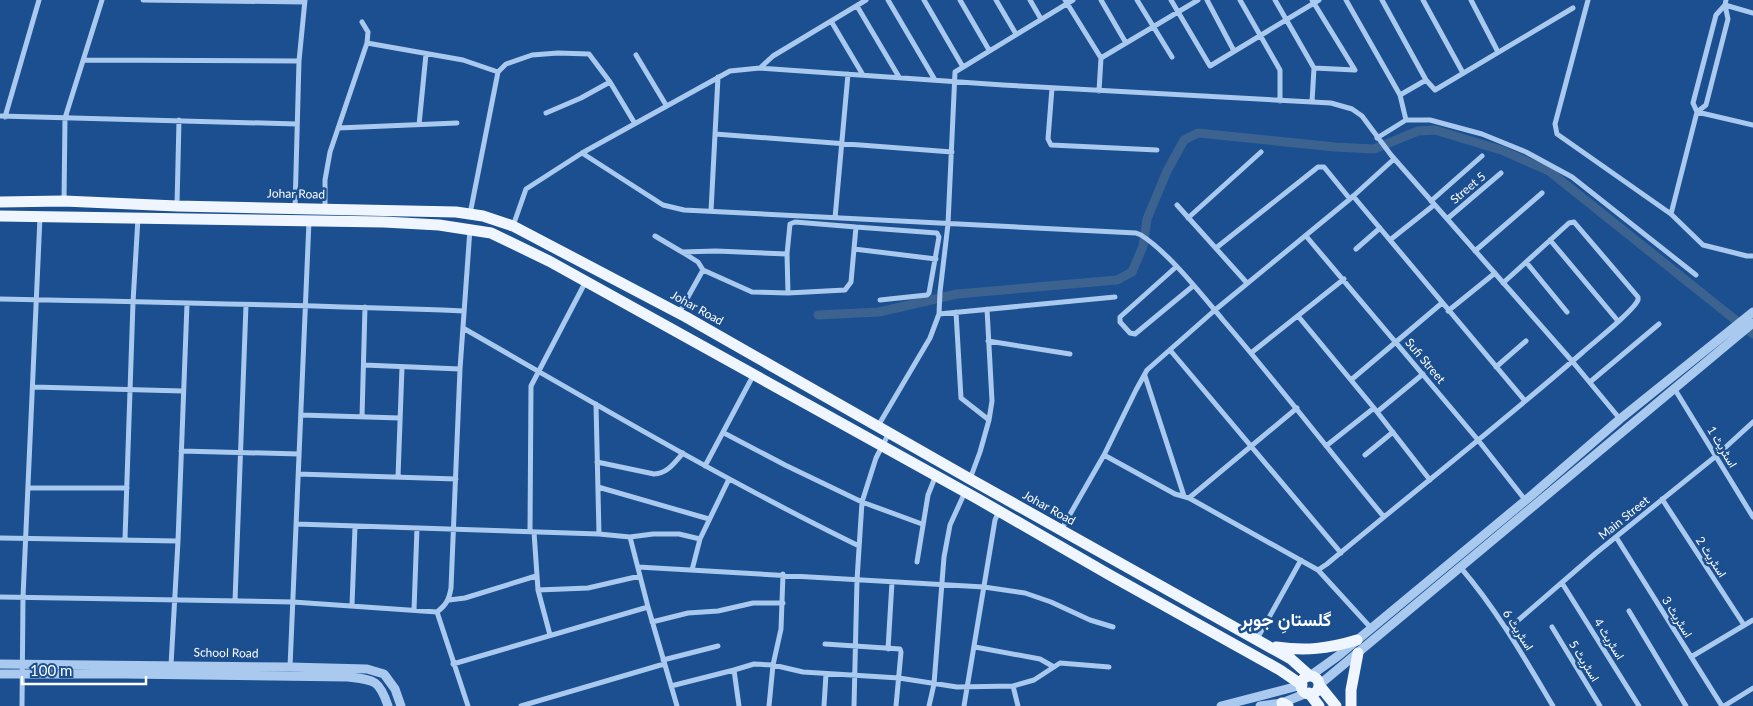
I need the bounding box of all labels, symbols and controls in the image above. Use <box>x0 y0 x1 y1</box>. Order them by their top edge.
street label: Street 5 <box>1447 168 1488 207</box>
street label: Johar Road <box>267 185 325 202</box>
street label: Johar Road <box>668 287 726 328</box>
street label: Sufi Street <box>1402 335 1449 387</box>
street label: اسٹریٹ 1 <box>1703 423 1741 471</box>
street label: Johar Road <box>1020 487 1078 528</box>
street label: Main Street <box>1595 492 1653 543</box>
street label: اسٹریٹ 2 <box>1692 533 1730 581</box>
street label: اسٹریٹ 3 <box>1658 593 1696 641</box>
street label: اسٹریٹ 6 <box>1499 606 1537 654</box>
district label: گلستانِ جوہر <box>1240 608 1331 634</box>
street label: اسٹریٹ 4 <box>1590 615 1628 663</box>
street label: اسٹریٹ 5 <box>1565 637 1603 685</box>
street label: School Road <box>193 644 259 661</box>
scale bar <box>22 654 146 686</box>
text: 100 m <box>30 661 72 679</box>

